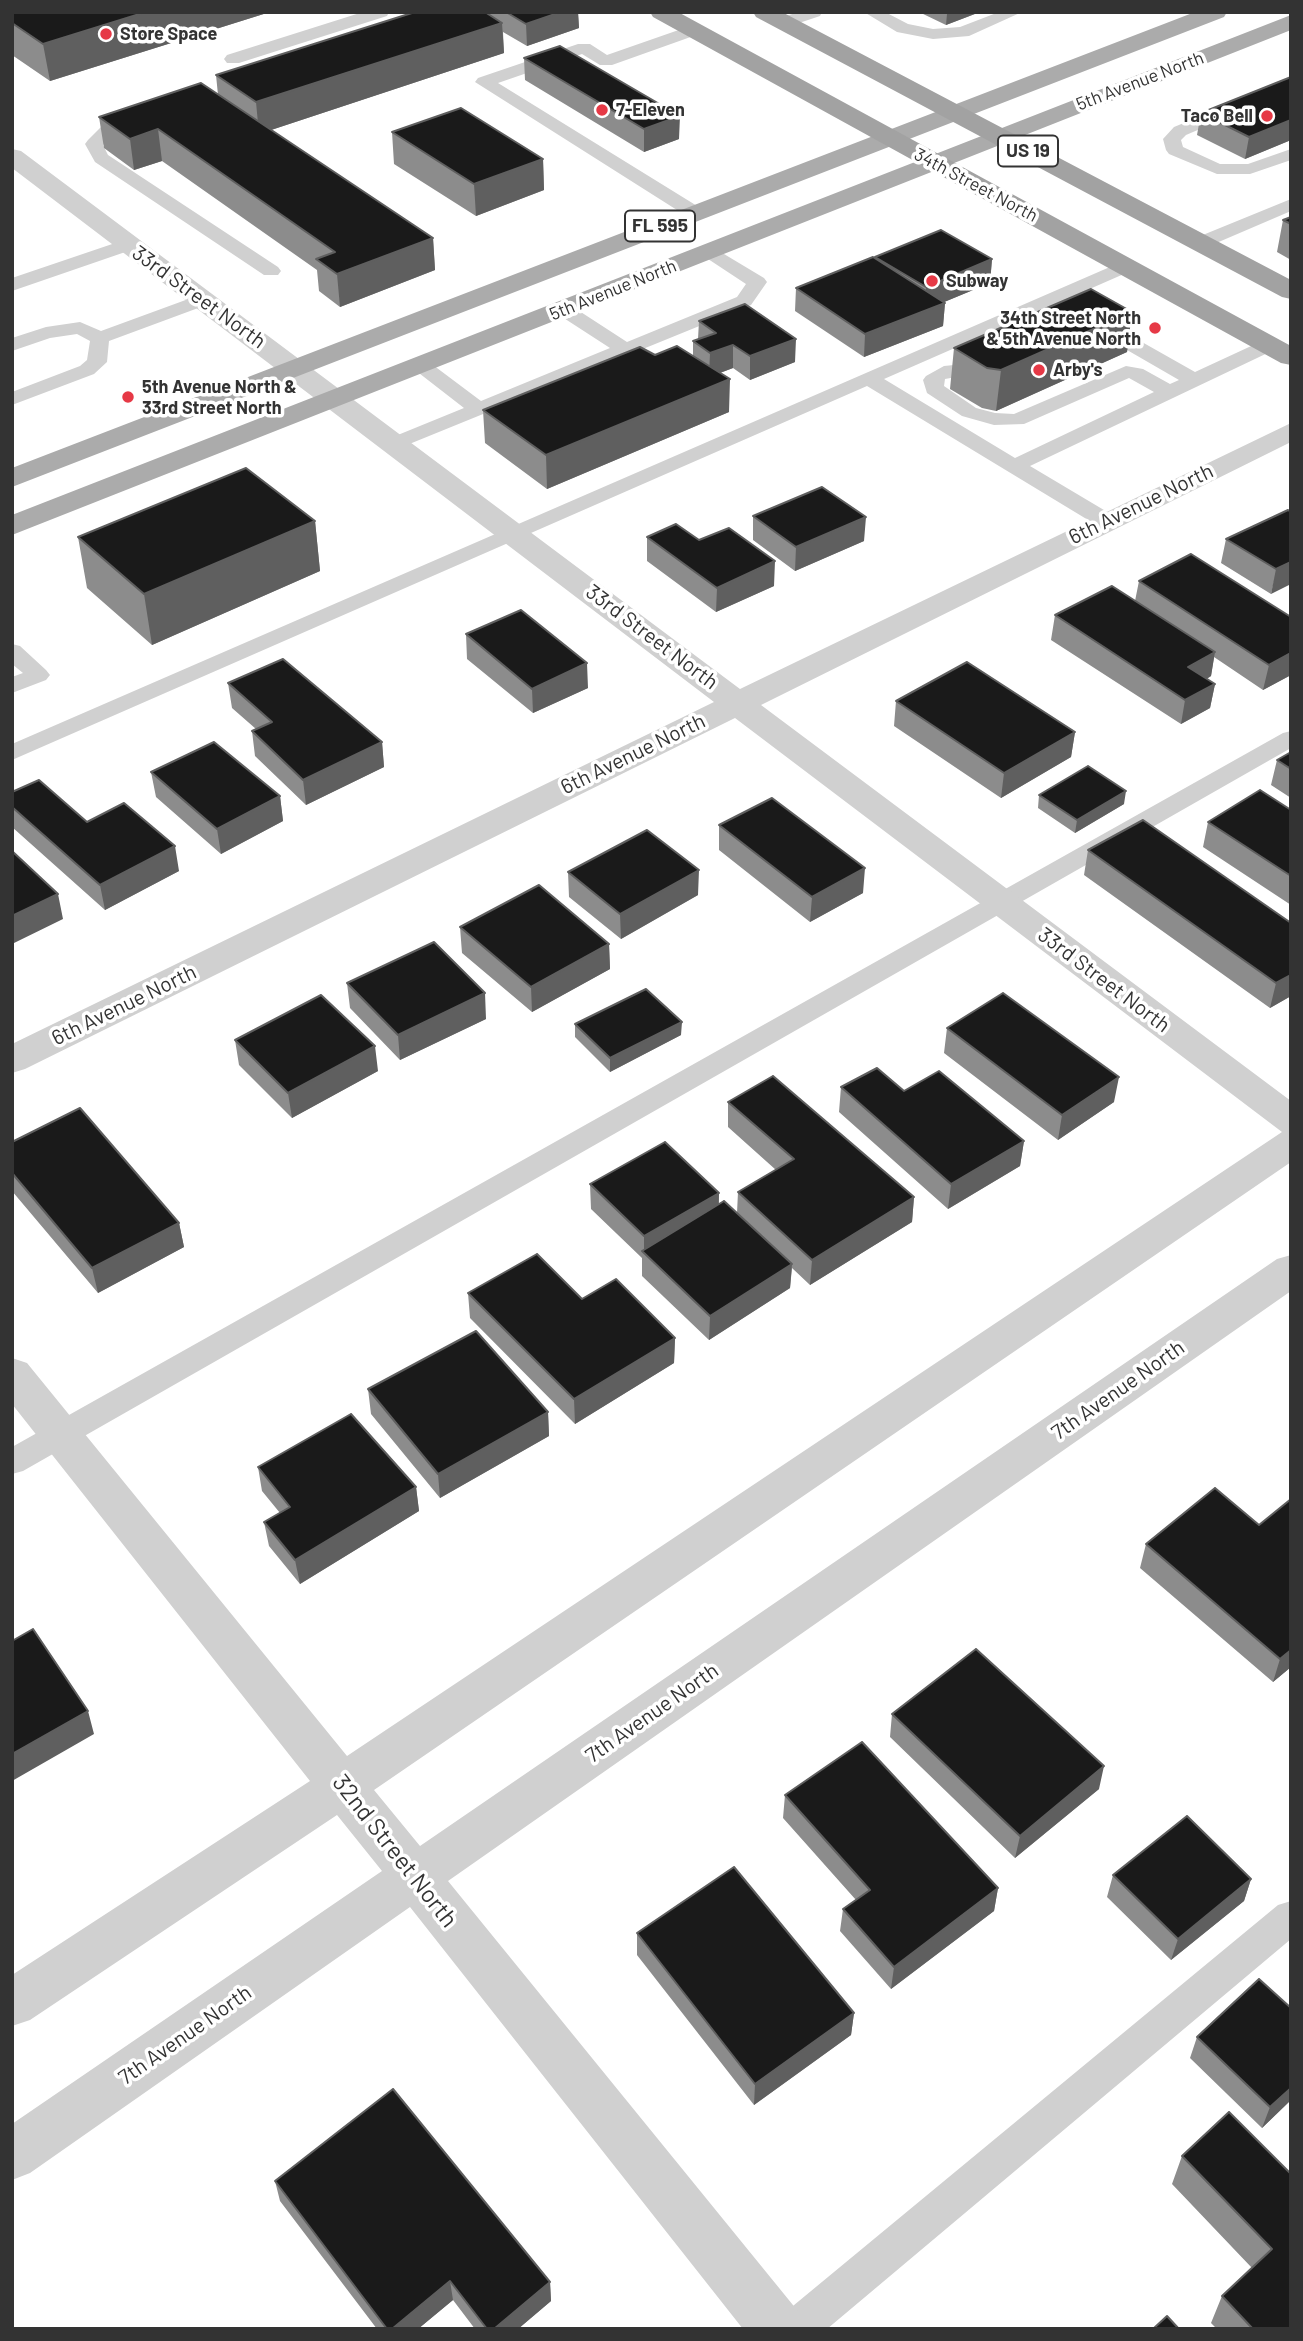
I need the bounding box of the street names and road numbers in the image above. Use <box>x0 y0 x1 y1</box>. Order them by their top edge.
street label: 5th Avenue North <box>1073 47 1207 115</box>
road number: US 19 <box>998 136 1058 167</box>
street label: 34th Street North <box>911 143 1041 227</box>
road number: FL 595 <box>625 210 695 242</box>
street label: 33rd Street North <box>127 240 271 354</box>
street label: 5th Avenue North <box>546 255 680 325</box>
street label: 6th Avenue North <box>1065 458 1217 550</box>
street label: 33rd Street North <box>581 579 723 695</box>
street label: 6th Avenue North <box>557 708 709 800</box>
street label: 33rd Street North <box>1033 922 1175 1038</box>
street label: 6th Avenue North <box>48 959 200 1051</box>
street label: 7th Avenue North <box>1047 1335 1189 1445</box>
street label: 7th Avenue North <box>581 1658 723 1768</box>
street label: 32nd Street North <box>326 1769 464 1933</box>
street label: 7th Avenue North <box>114 1980 256 2090</box>

